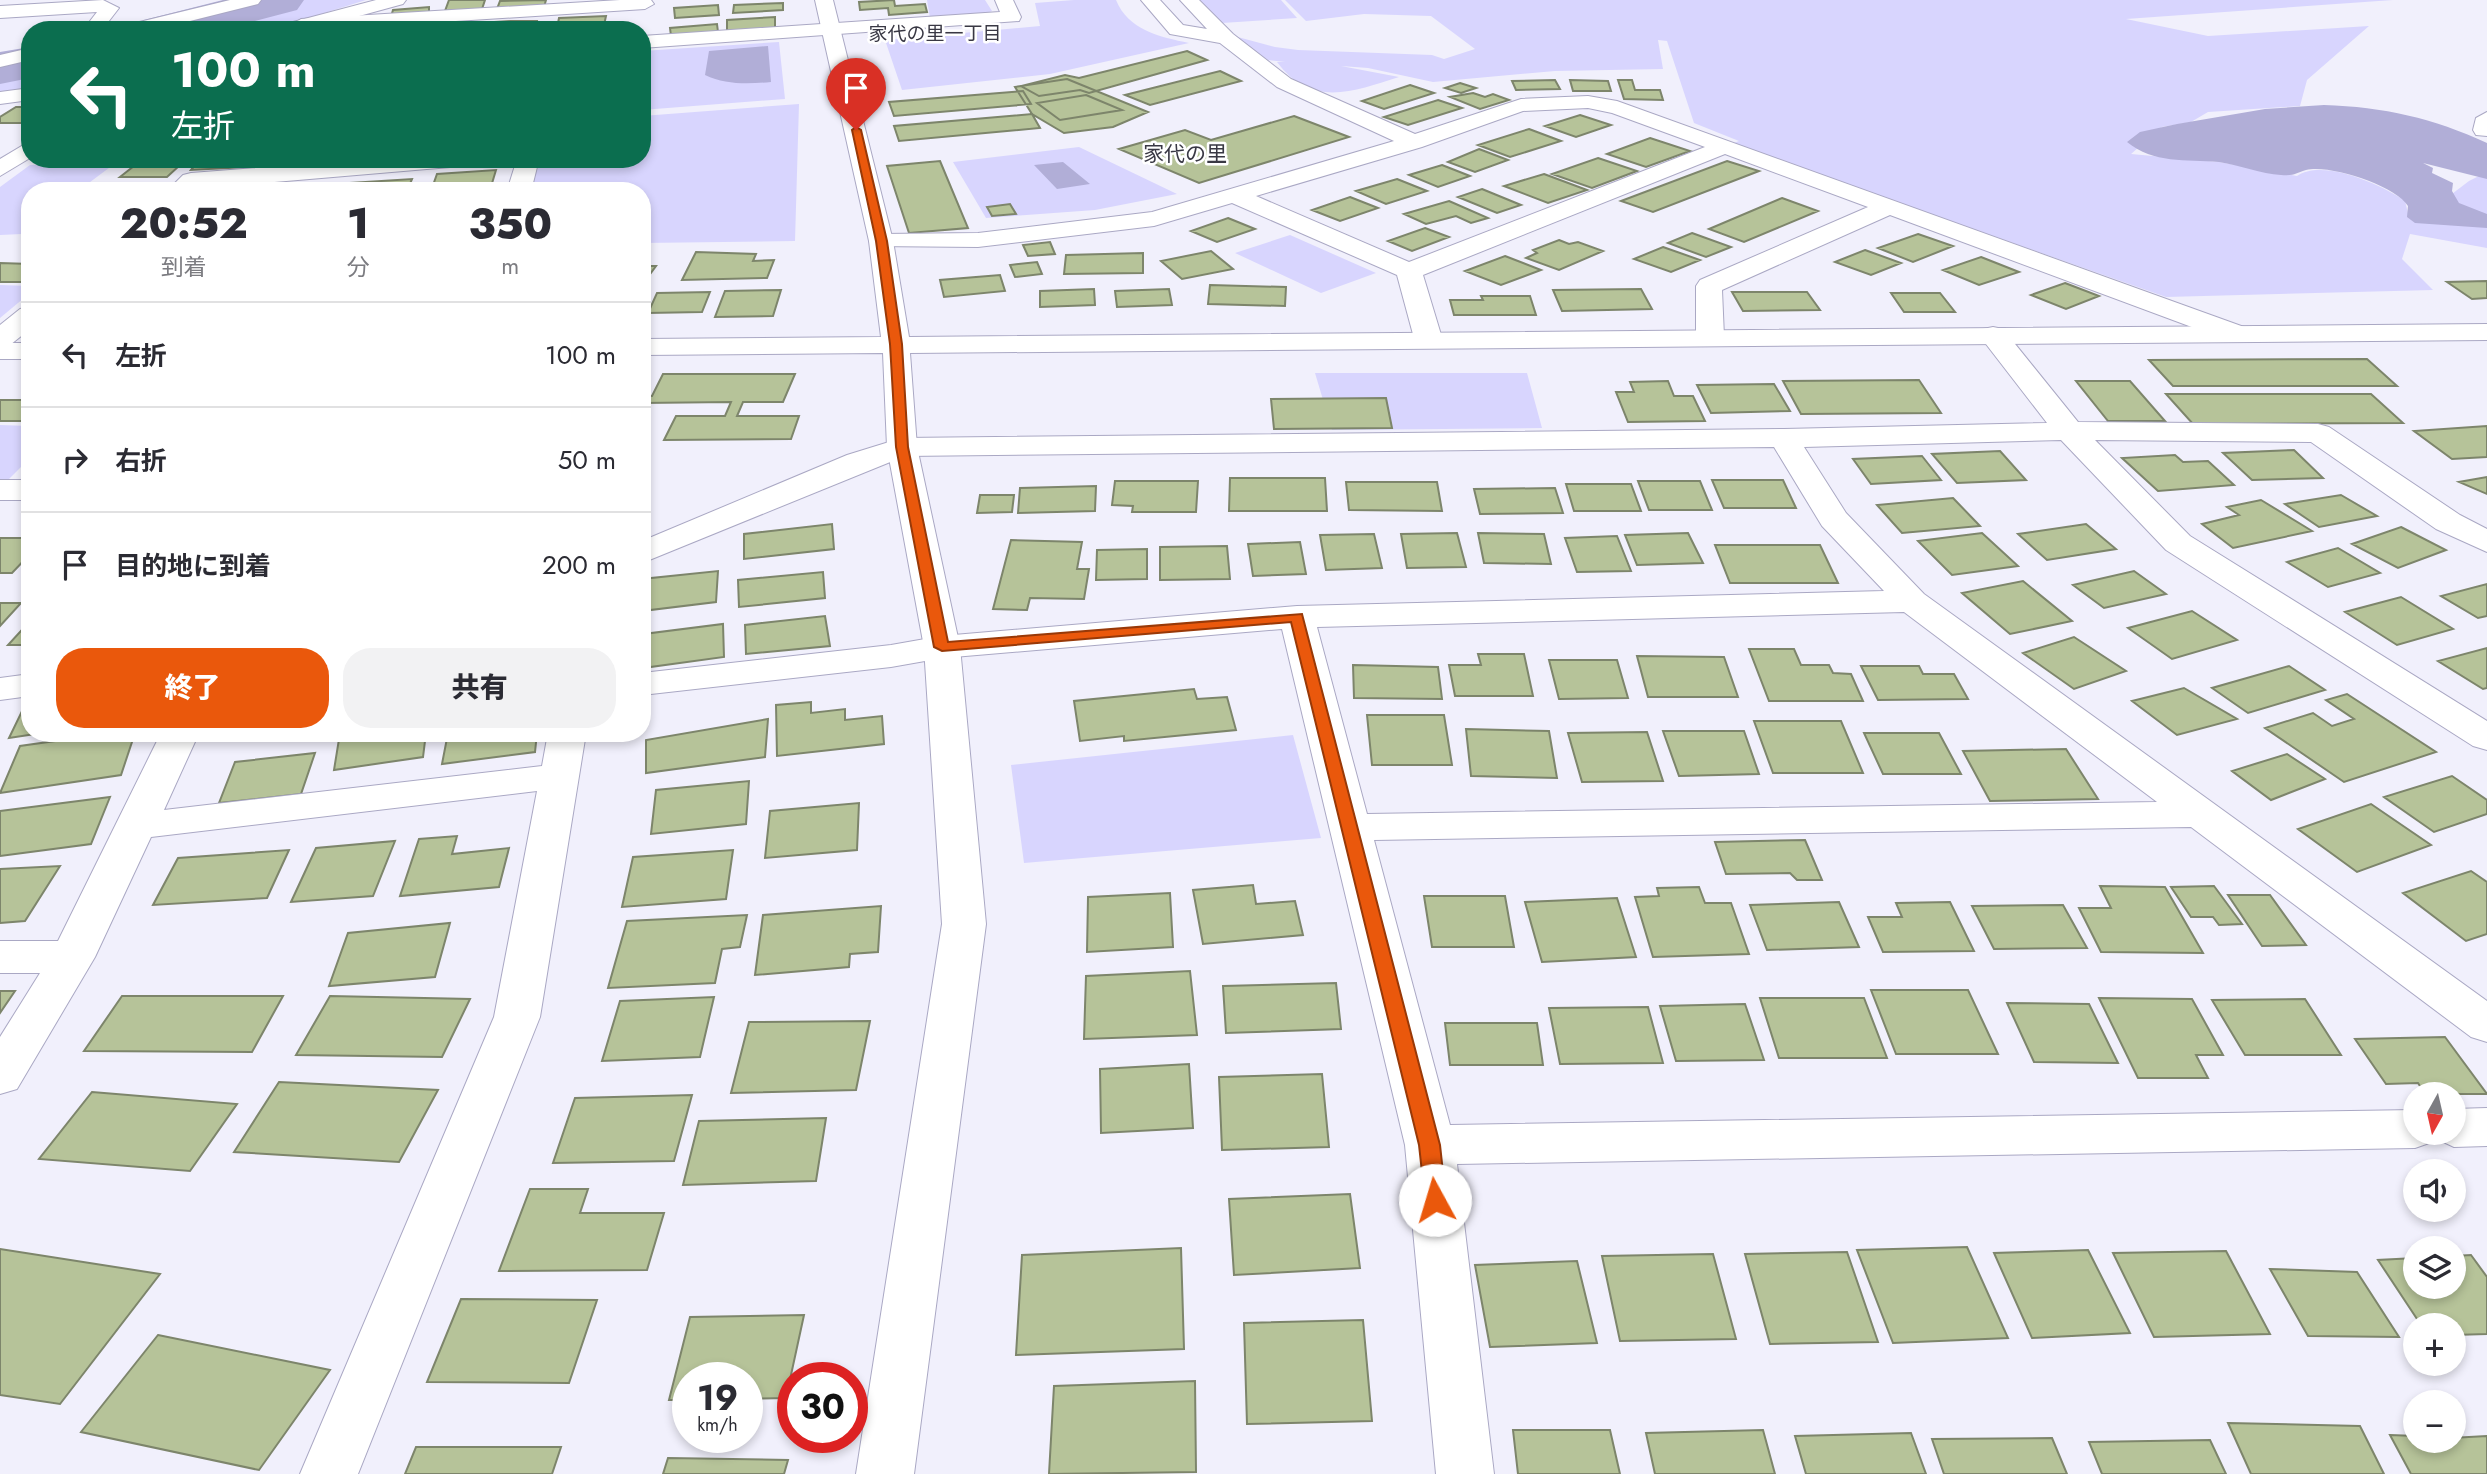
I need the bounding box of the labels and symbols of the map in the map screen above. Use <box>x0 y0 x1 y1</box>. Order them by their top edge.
district label: 家代の里一丁目 <box>868 20 1002 47</box>
pin <box>826 58 886 130</box>
district label: 家代の里 <box>1143 139 1227 169</box>
north arrow <box>2403 1082 2466 1144</box>
position arrow <box>1398 1163 1472 1237</box>
speed limit sign: 30 <box>777 1362 868 1453</box>

